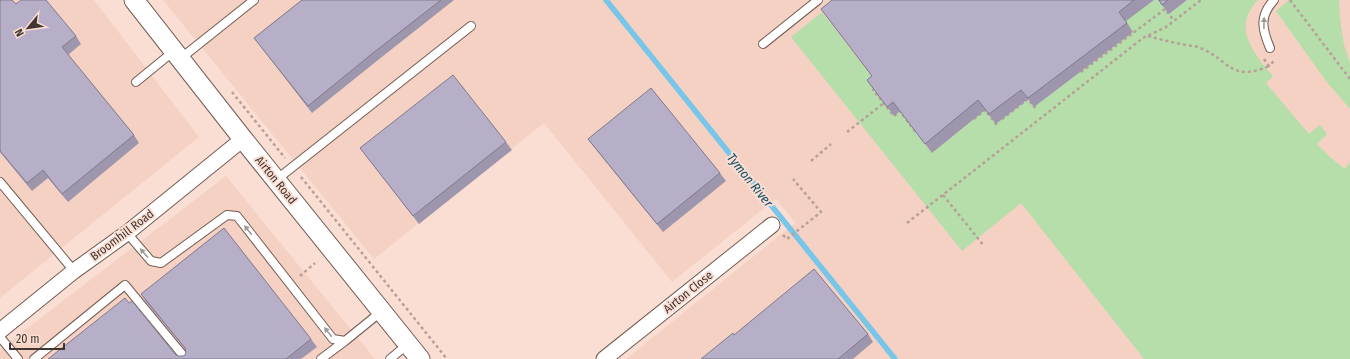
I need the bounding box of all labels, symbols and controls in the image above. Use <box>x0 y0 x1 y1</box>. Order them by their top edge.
north arrow <box>8 8 48 48</box>
one-way arrow <box>1261 16 1267 29</box>
text: N <box>12 27 27 39</box>
water label: Tymon River <box>724 150 776 210</box>
street label: Airton Road <box>252 153 300 207</box>
street label: Broomhill Road <box>88 207 156 263</box>
one-way arrow <box>244 224 253 235</box>
one-way arrow <box>140 248 149 258</box>
street label: Airton Close <box>661 268 715 316</box>
scale bar <box>10 325 64 351</box>
one-way arrow <box>325 327 333 337</box>
text: 20 m <box>16 332 40 346</box>

